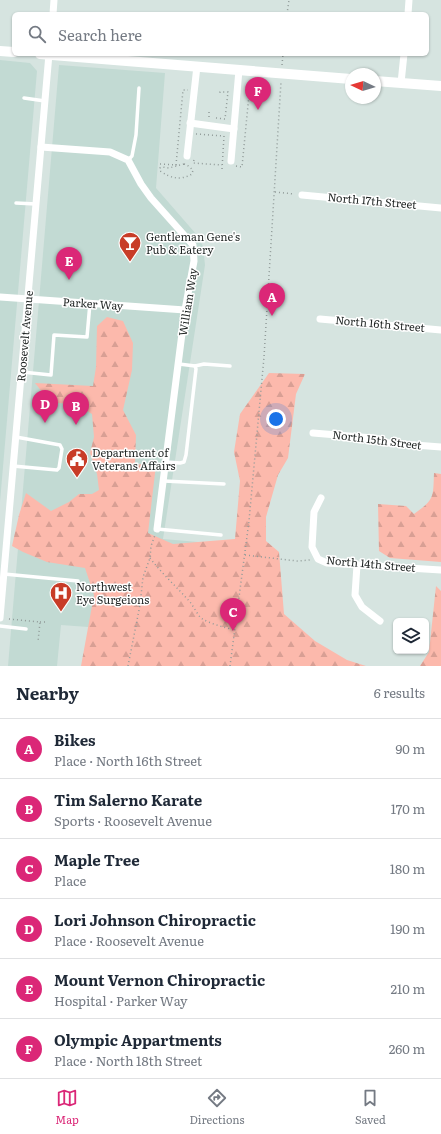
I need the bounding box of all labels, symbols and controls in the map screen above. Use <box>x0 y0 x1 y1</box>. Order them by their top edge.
search box <box>12 12 429 56</box>
icon: search <box>26 23 48 45</box>
text: Search here <box>58 23 142 46</box>
north arrow <box>345 68 381 104</box>
pin: F <box>245 77 271 110</box>
street label: North 17th Street <box>327 188 418 212</box>
place label: Gentleman Gene's Pub & Eatery <box>146 228 240 257</box>
bar icon: Gentleman Gene's Pub & Eatery <box>117 230 143 263</box>
pin: E <box>56 247 82 280</box>
street label: William Way <box>174 266 200 337</box>
pin: A <box>259 283 285 316</box>
street label: Roosevelt Avenue <box>12 289 36 382</box>
street label: Parker Way <box>62 293 124 313</box>
street label: North 16th Street <box>335 311 426 335</box>
pin: D <box>32 390 58 423</box>
pin: B <box>63 392 89 425</box>
your location <box>266 409 286 429</box>
street label: North 15th Street <box>332 426 423 452</box>
place label: Department of Veterans Affairs <box>92 444 176 473</box>
public building icon: Department of Veterans Affairs <box>64 446 90 479</box>
street label: North 14th Street <box>326 551 417 575</box>
place label: Northwest Eye Surgeions <box>76 578 149 607</box>
hospital icon: Northwest Eye Surgeions <box>48 580 74 613</box>
pin: C <box>220 598 246 631</box>
map controls <box>393 618 429 654</box>
button: layers <box>393 618 429 654</box>
text: Nearby <box>16 680 79 705</box>
text: 6 results <box>374 683 425 702</box>
text: Bikes <box>54 728 96 751</box>
text: A <box>24 739 34 758</box>
text: 90 m <box>395 739 425 758</box>
text: Place · North 16th Street <box>54 751 202 770</box>
text: Tim Salerno Karate <box>54 788 202 811</box>
text: B <box>25 799 33 818</box>
text: 170 m <box>391 799 425 818</box>
text: Sports · Roosevelt Avenue <box>54 811 212 830</box>
text: Maple Tree <box>54 848 140 871</box>
text: C <box>24 859 34 878</box>
text: 180 m <box>390 859 425 878</box>
text: Place <box>54 871 86 890</box>
text: Lori Johnson Chiropractic <box>54 908 256 931</box>
text: D <box>24 919 34 938</box>
text: 190 m <box>390 919 425 938</box>
text: Place · Roosevelt Avenue <box>54 931 204 950</box>
text: Mount Vernon Chiropractic <box>54 968 265 991</box>
text: E <box>25 979 33 998</box>
text: 210 m <box>390 979 425 998</box>
text: Hospital · Parker Way <box>54 991 188 1010</box>
text: Olympic Appartments <box>54 1028 222 1051</box>
text: F <box>25 1039 33 1058</box>
text: 260 m <box>389 1039 425 1058</box>
text: Place · North 18th Street <box>54 1051 202 1070</box>
tab: Map <box>55 1087 79 1127</box>
tab: Directions <box>189 1087 244 1127</box>
tab: Saved <box>355 1087 386 1127</box>

